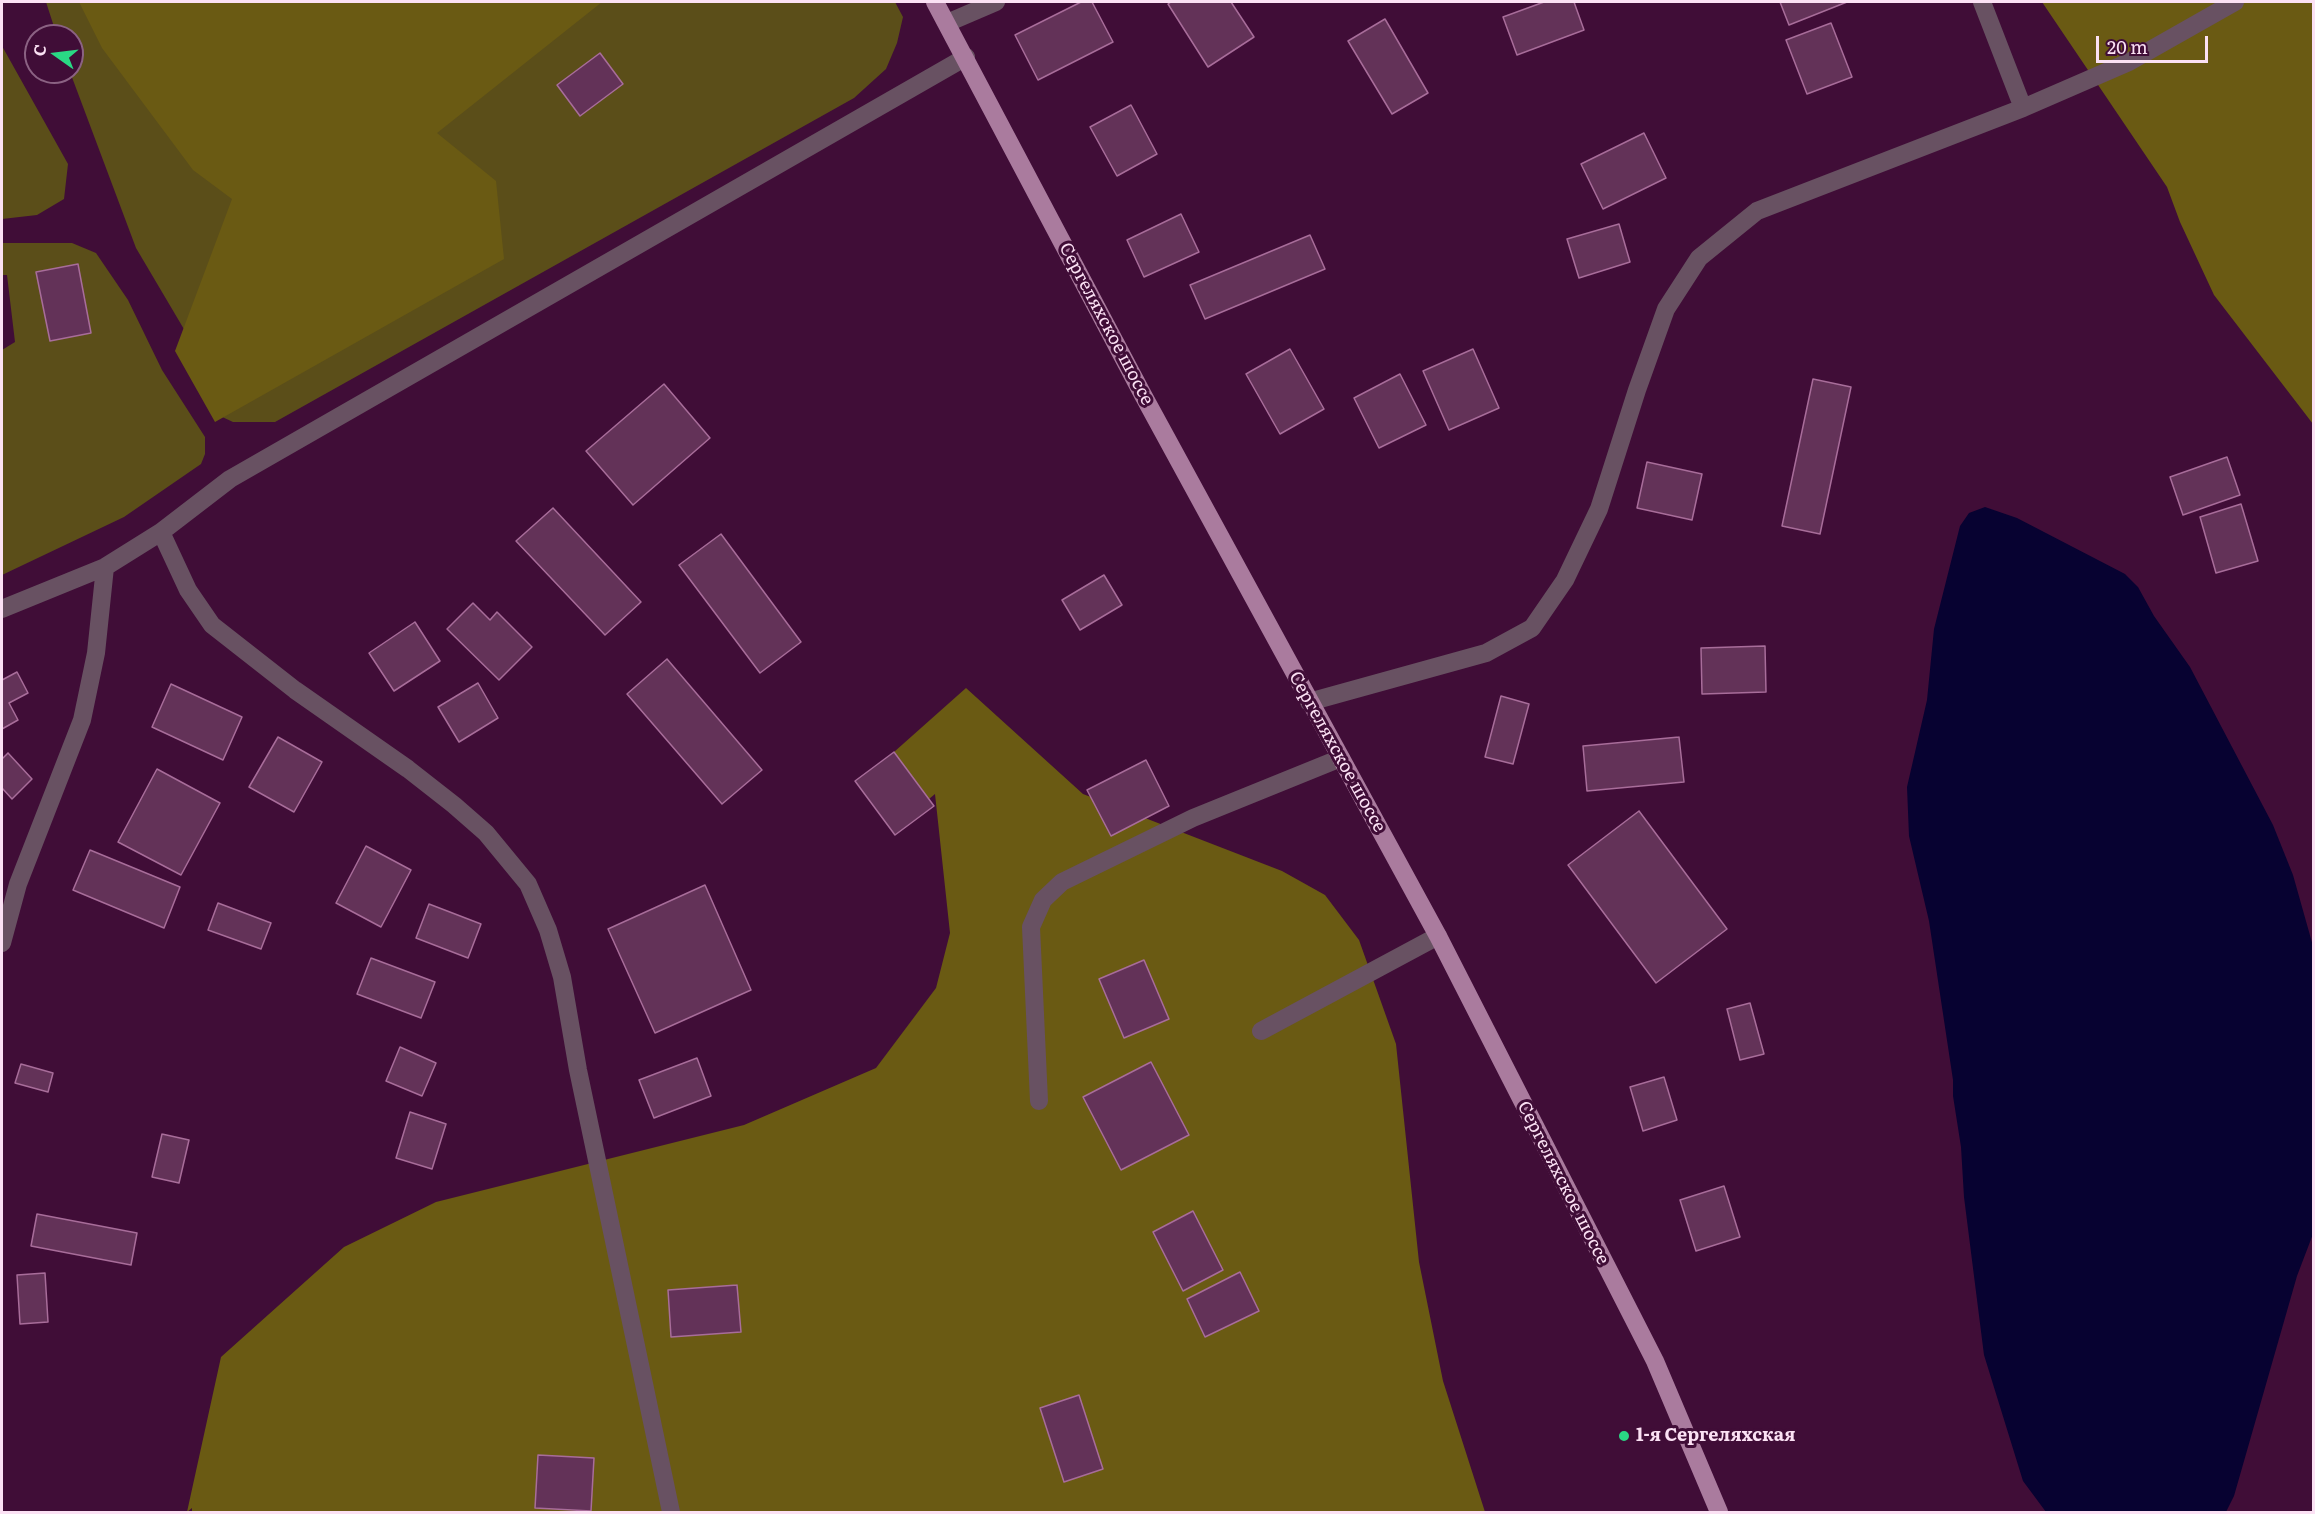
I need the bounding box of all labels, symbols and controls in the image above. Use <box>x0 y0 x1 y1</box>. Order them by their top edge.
north arrow <box>24 24 84 84</box>
scale bar <box>2099 24 2212 62</box>
text: 20 m <box>2107 33 2148 60</box>
text: С <box>25 42 51 59</box>
street label: Сергеляхское шоссе <box>1054 239 1158 409</box>
street label: Сергеляхское шоссе <box>1284 668 1390 836</box>
street label: Сергеляхское шоссе <box>1512 1098 1614 1268</box>
place label: 1-я Сергеляхская <box>1636 1425 1796 1447</box>
marker: 1-я Сергеляхская <box>1617 1429 1631 1443</box>

